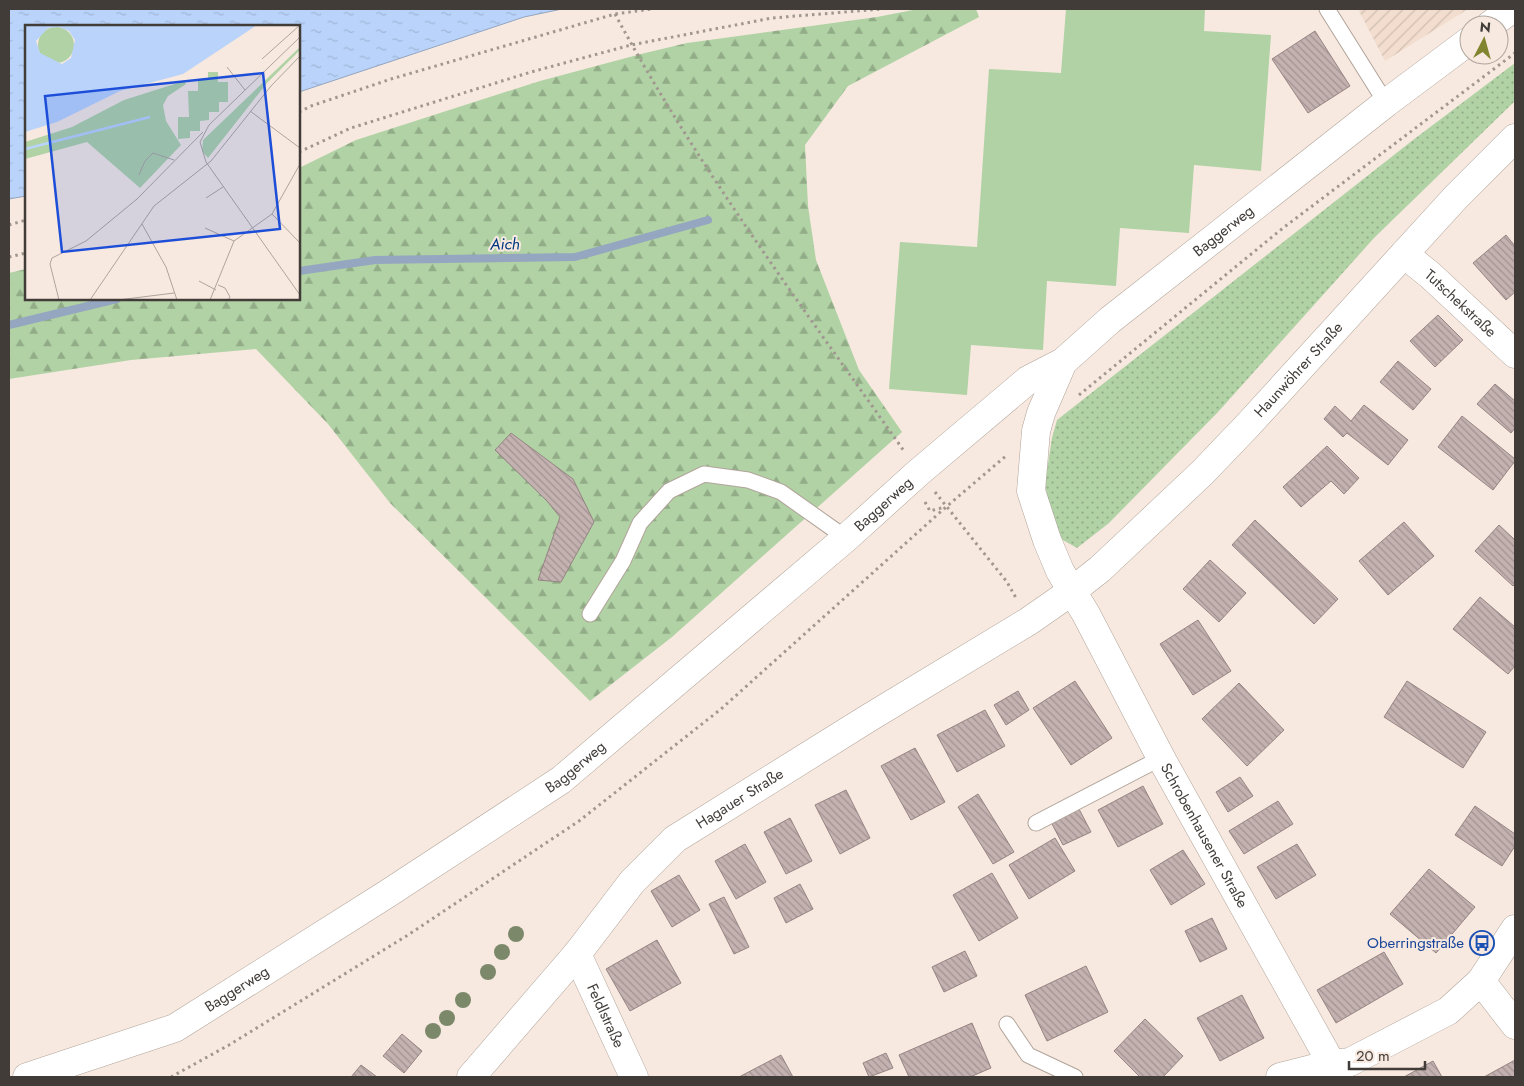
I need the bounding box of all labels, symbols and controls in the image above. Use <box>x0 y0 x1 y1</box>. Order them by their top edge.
north arrow <box>1459 15 1509 65</box>
text: N <box>1479 17 1492 38</box>
inset map <box>25 25 300 300</box>
street label: Baggerweg <box>1188 200 1258 262</box>
water label: Aich <box>489 232 520 256</box>
street label: Tutschekstraße <box>1420 264 1501 343</box>
street label: Haunwöhrer Straße <box>1249 317 1348 422</box>
street label: Baggerweg <box>849 472 918 537</box>
street label: Baggerweg <box>541 736 610 798</box>
street label: Schrobenhausener Straße <box>1155 759 1254 912</box>
street label: Hagauer Straße <box>692 763 788 834</box>
bus stop icon: Oberringstraße <box>1469 930 1495 956</box>
place label: Oberringstraße <box>1367 932 1464 954</box>
street label: Baggerweg <box>200 960 273 1018</box>
street label: Feldlstraße <box>581 980 630 1052</box>
scale bar <box>1349 1038 1425 1070</box>
text: 20 m <box>1356 1045 1390 1067</box>

